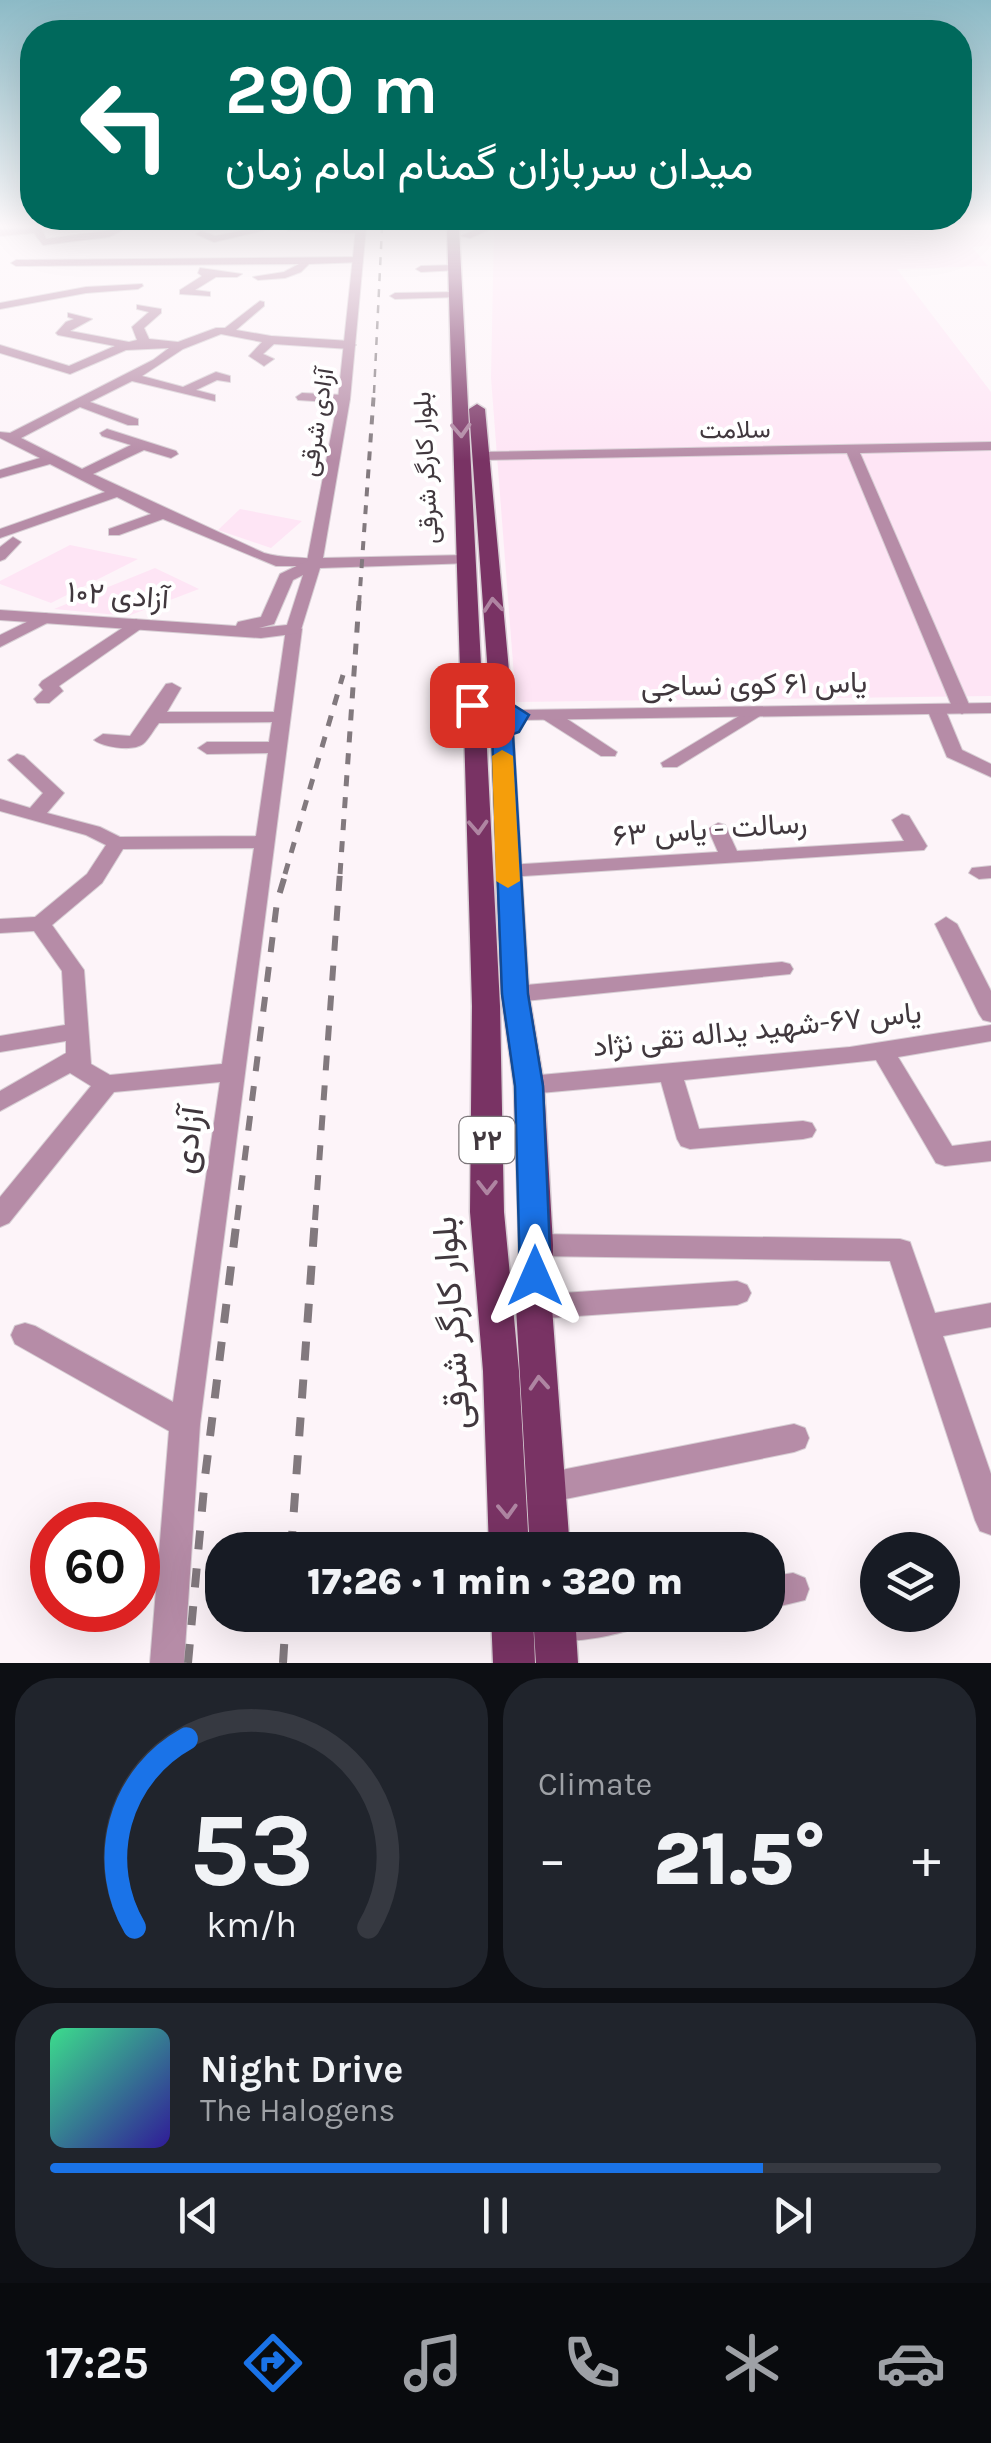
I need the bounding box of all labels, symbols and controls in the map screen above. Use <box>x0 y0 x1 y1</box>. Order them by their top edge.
text: 290 m <box>225 49 438 131</box>
icon: left <box>60 60 190 190</box>
text: میدان سربازان گمنام امام زمان <box>225 138 753 190</box>
street label: آزادی شرقی <box>294 364 341 478</box>
street label: بلوار کارگر شرقی <box>407 391 445 545</box>
street label: سلامت <box>699 414 771 445</box>
one-way arrow <box>450 423 471 439</box>
street label: آزادی ۱۰۲ <box>66 573 172 617</box>
one-way arrow <box>482 597 504 613</box>
pin <box>430 663 515 748</box>
street label: یاس ۶۱ کوی نساجی <box>640 664 868 704</box>
icon: arrive <box>445 678 500 733</box>
street label: رسالت - یاس ۶۳ <box>612 804 808 854</box>
one-way arrow <box>468 820 489 836</box>
street label: یاس ۶۷-شهید یداله تقی نژاد <box>591 994 923 1064</box>
street label: آزادی <box>163 1101 214 1176</box>
road number: ۲۲ <box>460 1117 514 1163</box>
one-way arrow <box>476 1180 498 1196</box>
street label: بلوار کارگر شرقی <box>424 1215 480 1431</box>
position arrow <box>483 1224 587 1328</box>
one-way arrow <box>529 1374 550 1390</box>
speed limit sign: 60 <box>30 1502 160 1632</box>
one-way arrow <box>497 1504 518 1520</box>
map controls <box>860 1532 960 1632</box>
button: layers <box>860 1532 960 1632</box>
text: 17:26 · 1 min · 320 m <box>307 1559 683 1604</box>
text: Climate <box>538 1766 652 1803</box>
text: 53 <box>189 1790 314 1911</box>
text: 21.5° <box>653 1815 826 1903</box>
text: − <box>538 1827 567 1891</box>
text: + <box>912 1827 941 1891</box>
text: km/h <box>206 1904 297 1946</box>
text: Night Drive <box>200 2047 403 2092</box>
text: The Halogens <box>200 2092 395 2129</box>
icon: previous <box>171 2188 226 2243</box>
icon: pause <box>468 2188 523 2243</box>
icon: next <box>765 2188 820 2243</box>
icon: directions <box>238 2328 308 2398</box>
icon: music <box>398 2328 468 2398</box>
icon: phone <box>557 2328 627 2398</box>
icon: climate <box>717 2328 787 2398</box>
icon: car <box>876 2328 946 2398</box>
text: 17:25 <box>45 2337 149 2389</box>

